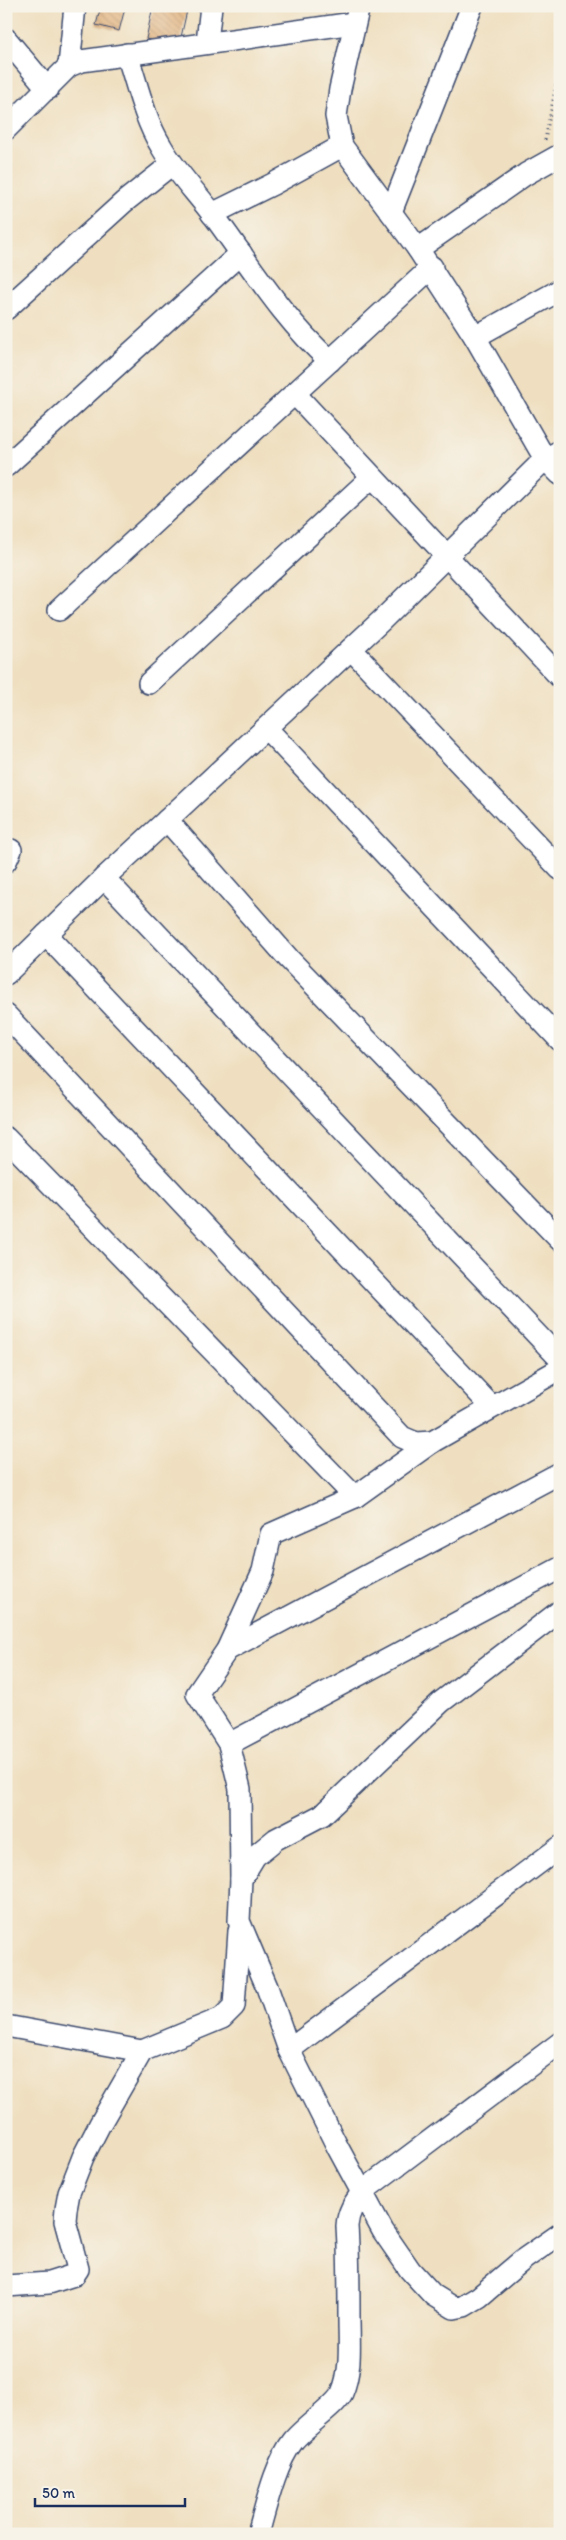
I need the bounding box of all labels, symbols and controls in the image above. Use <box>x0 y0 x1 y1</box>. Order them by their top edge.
scale bar <box>35 2475 185 2507</box>
text: 50 m <box>42 2484 75 2502</box>

